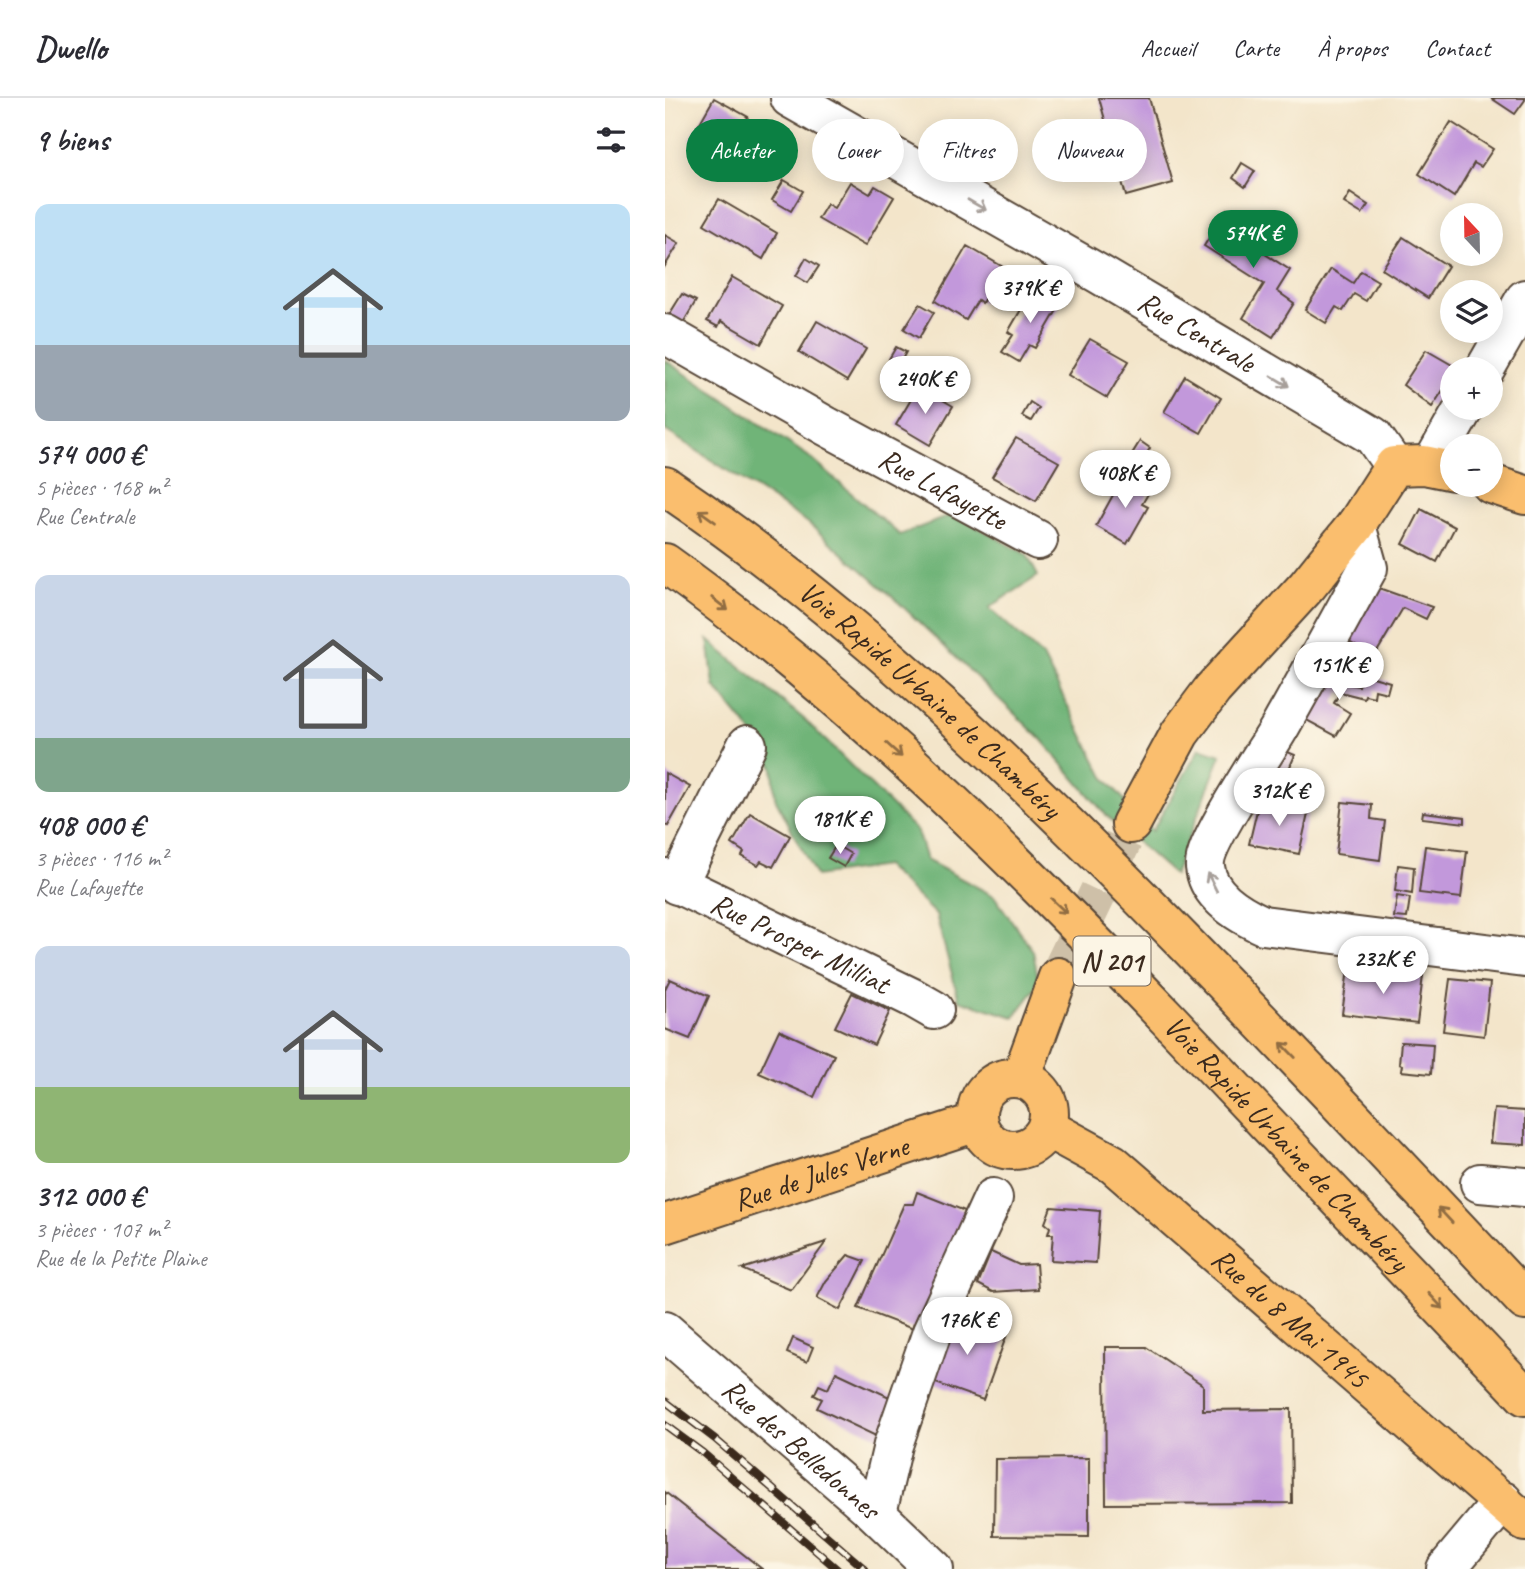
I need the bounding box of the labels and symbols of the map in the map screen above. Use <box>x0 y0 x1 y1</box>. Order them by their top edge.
one-way arrow <box>967 198 987 212</box>
north arrow <box>1440 203 1503 266</box>
pin: 574K € <box>1196 211 1310 270</box>
pin: 379K € <box>973 266 1087 325</box>
street label: Rue Centrale <box>1131 282 1264 382</box>
pin: 240K € <box>868 356 982 416</box>
one-way arrow <box>1269 374 1289 388</box>
street label: Rue Lafayette <box>872 439 1015 540</box>
pin: 408K € <box>1068 450 1182 510</box>
one-way arrow <box>698 509 717 523</box>
street label: Voie Rapide Urbaine de Chambéry <box>791 573 1071 828</box>
one-way arrow <box>710 596 728 611</box>
pin: 151K € <box>1282 642 1396 702</box>
one-way arrow <box>885 741 902 758</box>
pin: 312K € <box>1222 768 1336 828</box>
pin: 181K € <box>783 796 897 856</box>
one-way arrow <box>1205 872 1218 893</box>
street label: Rue Prosper Milliat <box>705 884 898 1004</box>
one-way arrow <box>1050 898 1067 915</box>
road number: N 201 <box>1073 936 1151 986</box>
pin: 232K € <box>1326 936 1440 996</box>
street label: Voie Rapide Urbaine de Chambéry <box>1156 1008 1418 1281</box>
one-way arrow <box>1280 1042 1297 1059</box>
street label: Rue de Jules Verne <box>729 1126 915 1219</box>
one-way arrow <box>1437 1207 1454 1224</box>
street label: Rue du 8 Mai 1945 <box>1204 1239 1378 1398</box>
one-way arrow <box>1428 1292 1444 1310</box>
pin: 176K € <box>910 1298 1024 1357</box>
street label: Rue des Belledonnes <box>714 1370 891 1529</box>

